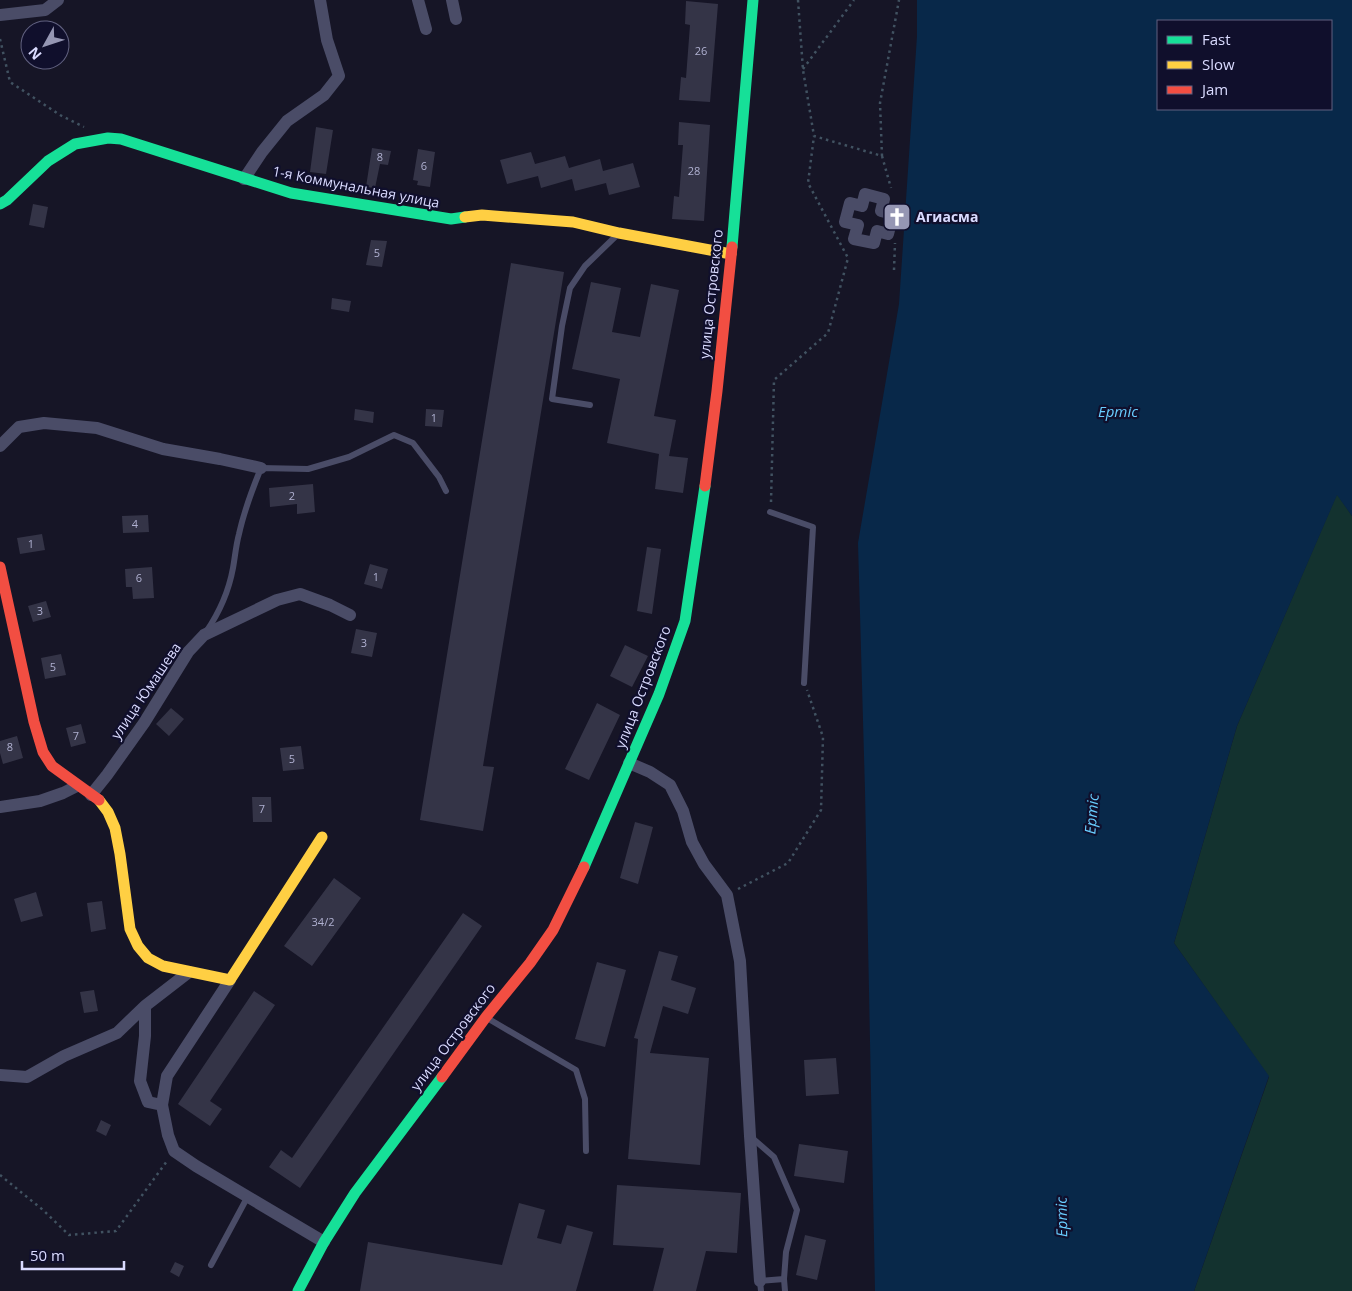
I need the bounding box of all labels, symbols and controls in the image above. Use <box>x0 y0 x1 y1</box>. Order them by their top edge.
north arrow <box>20 20 70 70</box>
legend <box>1157 20 1332 110</box>
text: Fast <box>1202 29 1231 49</box>
text: N <box>24 43 46 64</box>
house number: 26 <box>695 43 707 58</box>
text: Slow <box>1202 54 1235 74</box>
text: Jam <box>1200 79 1228 99</box>
house number: 8 <box>377 149 383 164</box>
house number: 6 <box>421 158 427 173</box>
street label: 1-я Коммунальная улица <box>271 161 441 212</box>
house number: 28 <box>688 163 700 178</box>
church icon: Агиасма <box>882 202 912 232</box>
place label: Агиасма <box>916 207 978 226</box>
street label: улица Островского <box>694 228 727 360</box>
house number: 5 <box>374 245 380 260</box>
water label: Ертіс <box>1098 401 1138 421</box>
house number: 1 <box>431 410 437 425</box>
house number: 2 <box>289 488 295 503</box>
house number: 4 <box>132 516 139 531</box>
house number: 1 <box>28 536 34 551</box>
house number: 1 <box>373 569 379 584</box>
house number: 6 <box>136 570 142 585</box>
house number: 3 <box>37 603 43 618</box>
street label: улица Островского <box>610 623 675 751</box>
house number: 3 <box>361 635 367 650</box>
street label: улица Юмашева <box>106 639 185 743</box>
house number: 5 <box>50 659 56 674</box>
house number: 7 <box>73 728 79 743</box>
house number: 8 <box>7 739 13 754</box>
house number: 5 <box>289 751 295 766</box>
water label: Ертіс <box>1079 793 1103 835</box>
house number: 7 <box>259 801 265 816</box>
house number: 34/2 <box>312 914 334 929</box>
street label: улица Островского <box>406 979 499 1094</box>
water label: Ертіс <box>1051 1197 1071 1237</box>
scale bar <box>22 1238 125 1270</box>
text: 50 m <box>30 1245 65 1265</box>

